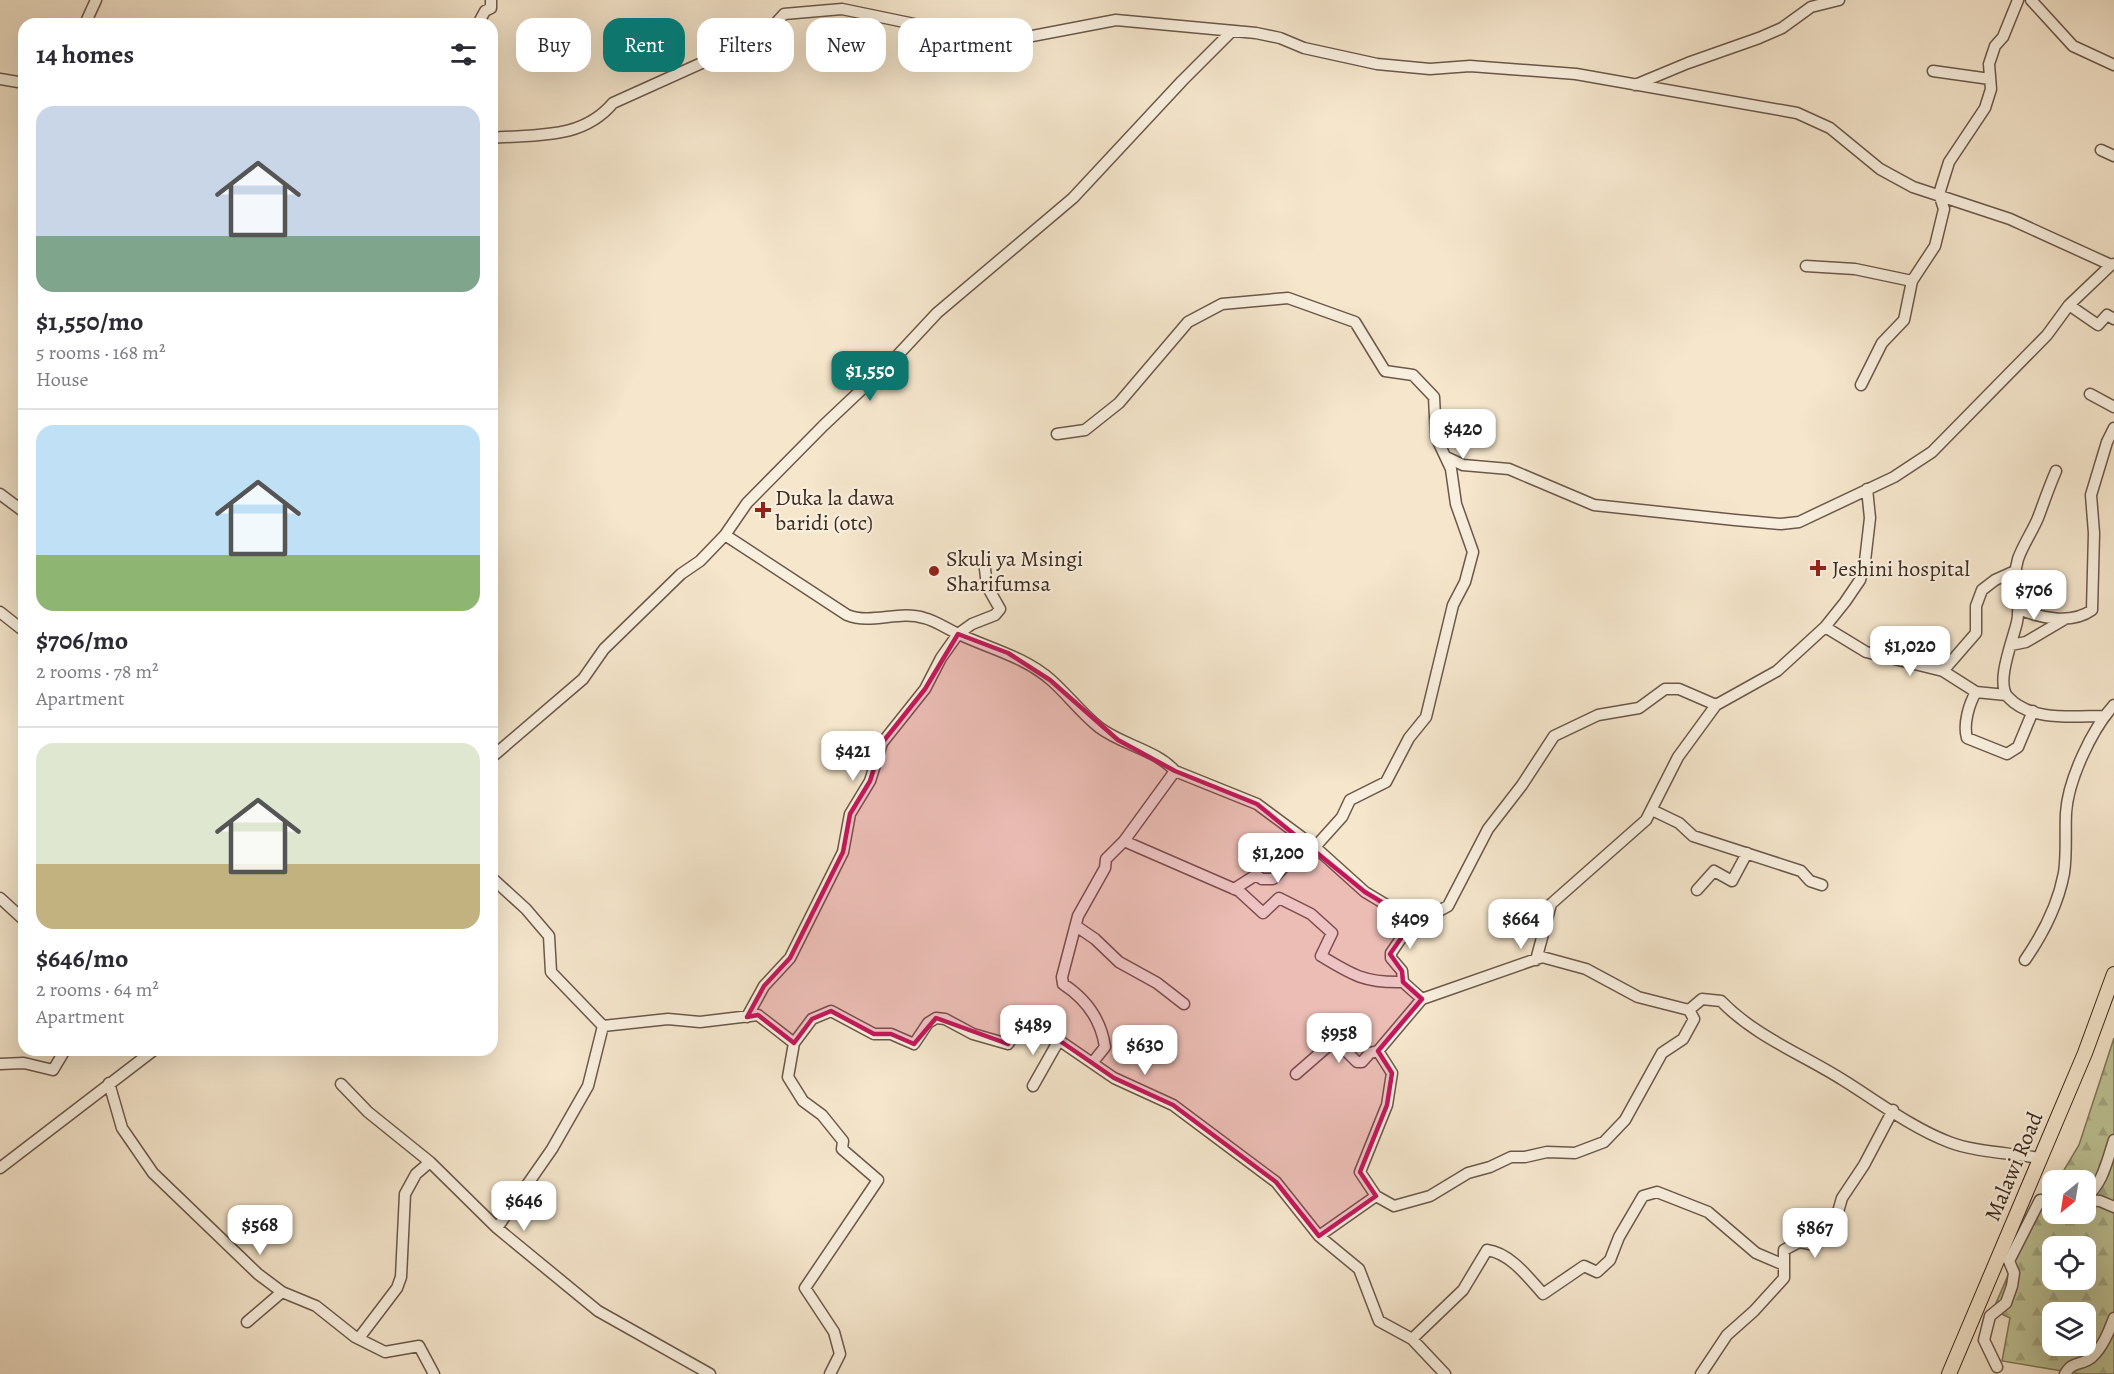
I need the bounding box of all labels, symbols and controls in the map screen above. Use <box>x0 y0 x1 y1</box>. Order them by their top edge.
chip: Buy <box>516 18 591 72</box>
chip: Rent <box>603 18 685 72</box>
chip: Filters <box>697 18 794 72</box>
chip: New <box>806 18 886 72</box>
chip: Apartment <box>898 18 1033 72</box>
text: 14 homes <box>36 37 134 72</box>
icon: filters <box>447 38 480 71</box>
icon: home <box>204 145 312 253</box>
text: $1,550/mo <box>36 304 143 339</box>
text: 5 rooms · 168 m² <box>36 339 165 366</box>
pin: $1,550 <box>821 351 919 402</box>
text: $1,550 <box>846 357 895 384</box>
text: House <box>36 366 88 393</box>
pin: $420 <box>1427 409 1499 460</box>
text: $420 <box>1444 415 1482 442</box>
icon: home <box>204 464 312 572</box>
place label: Duka la dawa baridi (otc) <box>775 483 895 538</box>
marker: Duka la dawa baridi (otc) <box>756 503 770 517</box>
place label: Skuli ya Msingi Sharifumsa <box>946 544 1083 599</box>
place label: Jeshini hospital <box>1832 554 1970 584</box>
marker: Jeshini hospital <box>1809 559 1827 577</box>
marker: Skuli ya Msingi Sharifumsa <box>927 564 941 578</box>
pin: $706 <box>1998 570 2070 621</box>
text: $706 <box>2015 576 2053 603</box>
text: $706/mo <box>36 623 128 658</box>
pin: $1,020 <box>1861 626 1959 677</box>
text: $1,020 <box>1884 632 1936 659</box>
text: 2 rooms · 78 m² <box>36 658 159 685</box>
text: Apartment <box>36 685 125 712</box>
pin: $421 <box>817 731 889 782</box>
text: $421 <box>835 737 871 764</box>
icon: home <box>204 782 312 890</box>
pin: $1,200 <box>1229 833 1327 884</box>
text: $1,200 <box>1252 839 1304 866</box>
pin: $409 <box>1374 899 1446 950</box>
pin: $664 <box>1485 899 1557 950</box>
text: $409 <box>1391 905 1429 932</box>
text: $664 <box>1502 905 1540 932</box>
text: $646/mo <box>36 941 128 976</box>
text: 2 rooms · 64 m² <box>36 976 159 1003</box>
text: Apartment <box>36 1003 125 1030</box>
pin: $489 <box>997 1005 1069 1056</box>
text: $489 <box>1014 1011 1052 1038</box>
pin: $958 <box>1303 1013 1375 1064</box>
text: $958 <box>1321 1019 1357 1046</box>
pin: $630 <box>1109 1025 1181 1076</box>
text: $630 <box>1126 1031 1164 1058</box>
street label: Malawi Road <box>1977 1107 2050 1226</box>
north arrow <box>2042 1170 2096 1224</box>
map controls <box>2042 1170 2096 1356</box>
pin: $646 <box>488 1181 560 1232</box>
text: $646 <box>505 1187 543 1214</box>
pin: $568 <box>224 1205 296 1256</box>
pin: $867 <box>1779 1208 1851 1259</box>
text: $568 <box>242 1211 278 1238</box>
text: $867 <box>1797 1214 1833 1241</box>
button: locate <box>2042 1236 2096 1290</box>
button: layers <box>2042 1302 2096 1356</box>

